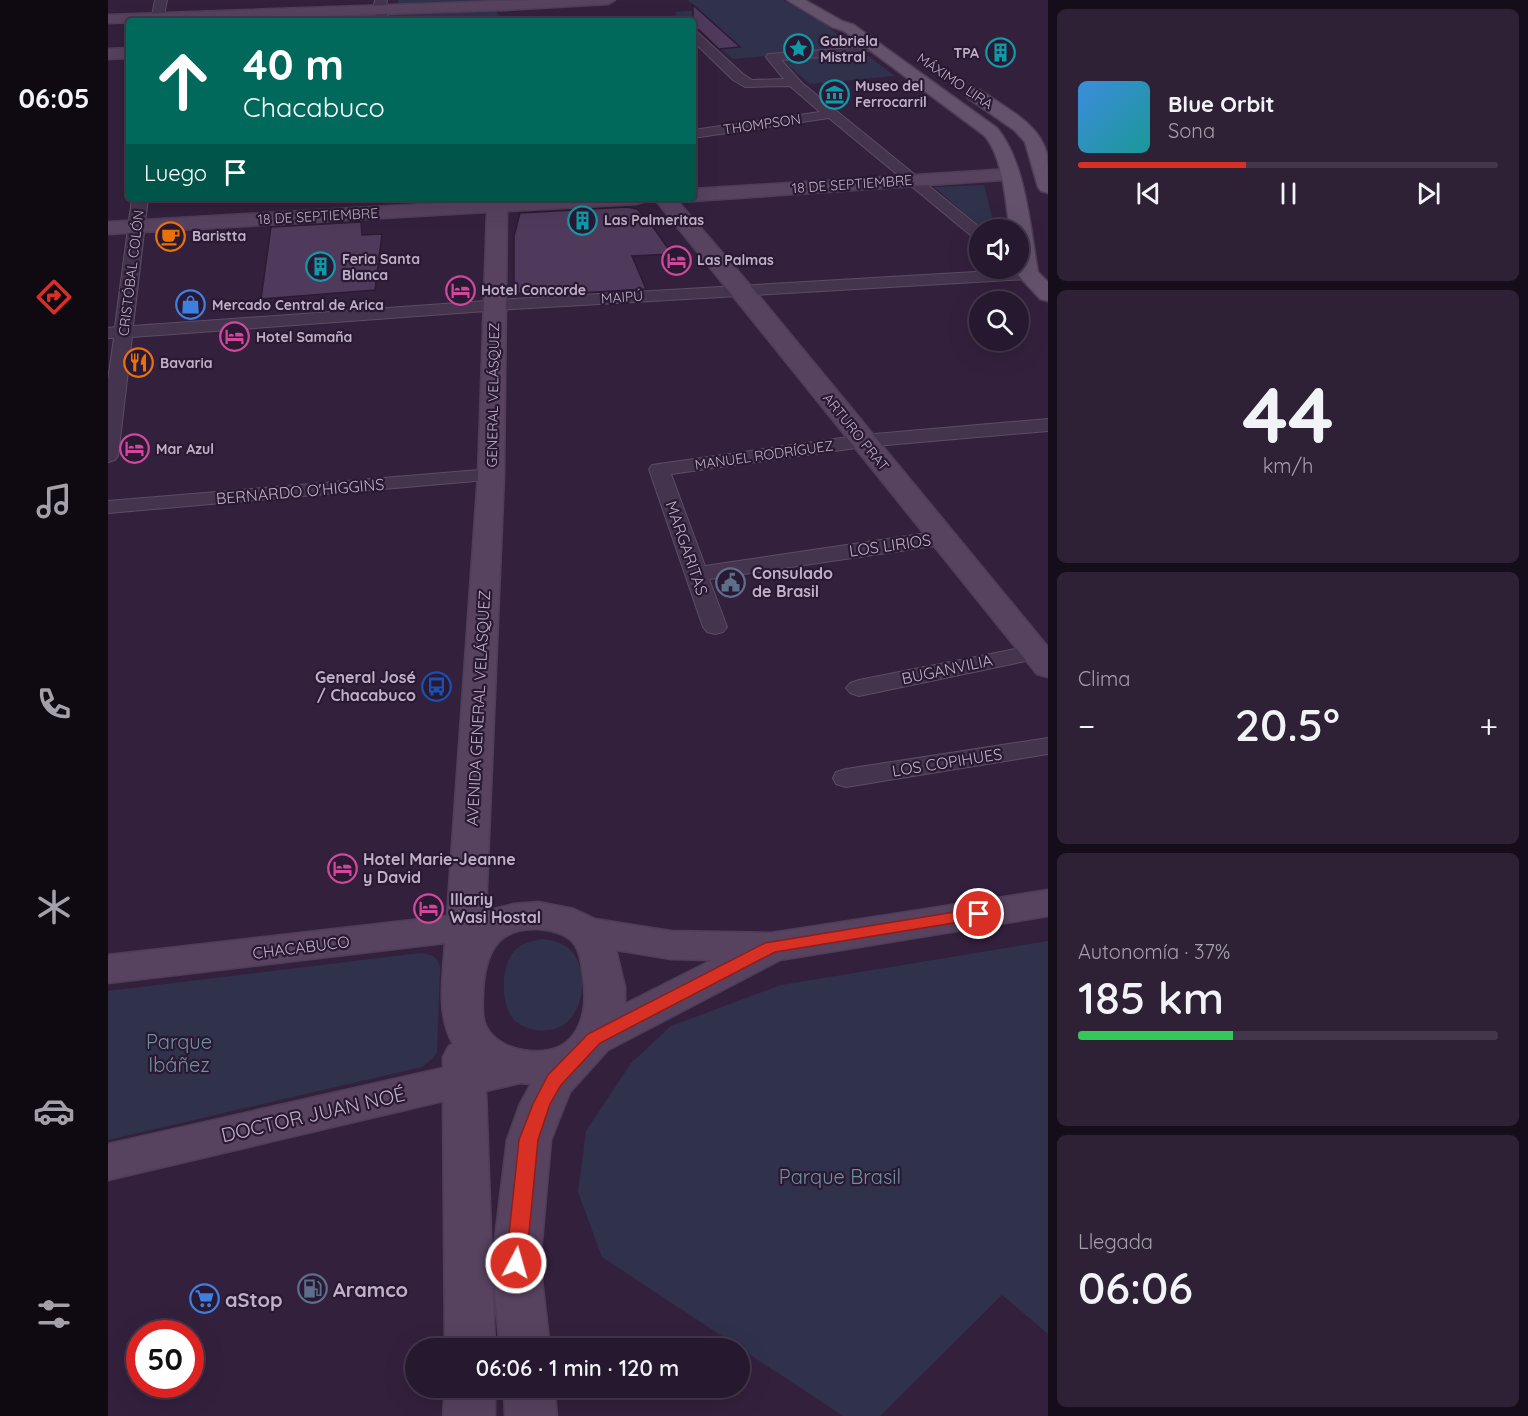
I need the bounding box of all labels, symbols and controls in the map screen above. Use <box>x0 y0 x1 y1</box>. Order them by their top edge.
place label: Gabriela Mistral <box>820 32 878 66</box>
place icon: Gabriela Mistral <box>783 33 815 65</box>
building icon: TPA <box>984 37 1016 69</box>
text: 40 m <box>243 38 344 91</box>
icon: ahead <box>144 42 222 120</box>
place label: TPA <box>953 44 979 62</box>
street label: MÁXIMO LIRA <box>913 49 997 113</box>
place label: Museo del Ferrocarril <box>855 77 927 111</box>
museum icon: Museo del Ferrocarril <box>818 78 850 110</box>
text: 06:05 <box>18 81 90 115</box>
text: Chacabuco <box>243 90 385 124</box>
text: Blue Orbit <box>1168 90 1274 118</box>
street label: THOMPSON <box>722 110 802 138</box>
text: Sona <box>1168 118 1215 143</box>
icon: arrive <box>219 156 252 189</box>
text: Luego <box>144 159 207 187</box>
street label: 18 DE SEPTIEMBRE <box>791 171 913 197</box>
icon: previous <box>1132 177 1165 210</box>
icon: pause <box>1272 177 1305 210</box>
icon: next <box>1412 177 1445 210</box>
street label: 18 DE SEPTIEMBRE <box>257 204 379 228</box>
building icon: Las Palmeritas <box>567 204 599 236</box>
street label: CRISTÓBAL COLÓN <box>114 209 148 337</box>
place label: Las Palmeritas <box>604 211 704 229</box>
map controls <box>969 219 1029 351</box>
button: sound <box>969 219 1029 279</box>
cafe icon: Baristta <box>155 220 187 252</box>
place label: Baristta <box>192 227 246 245</box>
hotel icon: Las Palmas <box>660 244 692 276</box>
place label: Feria Santa Blanca <box>342 250 420 284</box>
building icon: Feria Santa Blanca <box>305 251 337 283</box>
place label: Las Palmas <box>697 251 774 269</box>
hotel icon: Hotel Concorde <box>444 274 476 306</box>
icon: directions <box>33 276 75 318</box>
place label: Hotel Concorde <box>481 281 586 299</box>
street label: MAIPÚ <box>600 287 644 307</box>
shop icon: Mercado Central de Arica <box>175 289 207 321</box>
button: search <box>969 291 1029 351</box>
place label: Mercado Central de Arica <box>212 296 384 314</box>
hotel icon: Hotel Samaña <box>219 321 251 353</box>
street label: GENERAL VELÁSQUEZ <box>483 322 503 468</box>
place label: Hotel Samaña <box>256 328 352 346</box>
restaurant icon: Bavaria <box>123 347 155 379</box>
place label: Bavaria <box>160 354 213 372</box>
text: 44 <box>1242 365 1334 463</box>
street label: ARTURO PRAT <box>819 389 893 475</box>
hotel icon: Mar Azul <box>119 433 151 465</box>
street label: MANUEL RODRÍGUEZ <box>694 436 834 474</box>
place label: Mar Azul <box>156 440 214 458</box>
text: km/h <box>1263 453 1313 478</box>
street label: BERNARDO O'HIGGINS <box>215 474 385 508</box>
icon: music <box>33 480 75 522</box>
street label: MARGARITAS <box>662 498 712 598</box>
street label: LOS LIRIOS <box>848 529 932 561</box>
place label: Consulado de Brasil <box>752 563 833 601</box>
public building icon: Consulado de Brasil <box>715 566 747 598</box>
street label: AVENIDA GENERAL VELÁSQUEZ <box>462 590 494 826</box>
street label: BUGANVILIA <box>900 650 994 688</box>
text: Clima <box>1078 666 1130 691</box>
place label: General José / Chacabuco <box>315 667 416 705</box>
bus stop icon: General José / Chacabuco <box>421 670 453 702</box>
icon: phone <box>33 683 75 725</box>
text: 20.5° <box>1235 696 1340 752</box>
text: − <box>1078 705 1095 746</box>
text: + <box>1479 705 1498 746</box>
street label: LOS COPIHUES <box>891 743 1003 781</box>
place label: Hotel Marie-Jeanne y David <box>363 849 516 887</box>
hotel icon: Hotel Marie-Jeanne y David <box>326 852 358 884</box>
icon: climate <box>33 886 75 928</box>
pin <box>953 888 1004 939</box>
place label: Illariy Wasi Hostal <box>450 889 541 927</box>
hotel icon: Illariy Wasi Hostal <box>413 892 445 924</box>
icon: arrive <box>962 897 995 930</box>
street label: CHACABUCO <box>251 931 351 963</box>
text: Autonomía · 37% <box>1078 939 1230 964</box>
text: 185 km <box>1078 969 1224 1025</box>
park label: Parque Ibáñez <box>146 1029 212 1077</box>
street label: DOCTOR JUAN NOÉ <box>218 1081 408 1147</box>
icon: car <box>33 1090 75 1132</box>
park label: Parque Brasil <box>779 1164 901 1189</box>
text: Llegada <box>1078 1229 1153 1254</box>
position arrow <box>484 1231 548 1295</box>
text: 06:06 <box>1078 1259 1193 1315</box>
fuel station icon: Aramco <box>296 1273 328 1305</box>
place label: Aramco <box>333 1277 408 1302</box>
supermarket icon: aStop <box>188 1283 220 1315</box>
place label: aStop <box>225 1287 283 1312</box>
icon: filters <box>33 1293 75 1335</box>
speed limit sign: 50 <box>126 1320 204 1398</box>
text: 06:06 · 1 min · 120 m <box>476 1354 679 1382</box>

